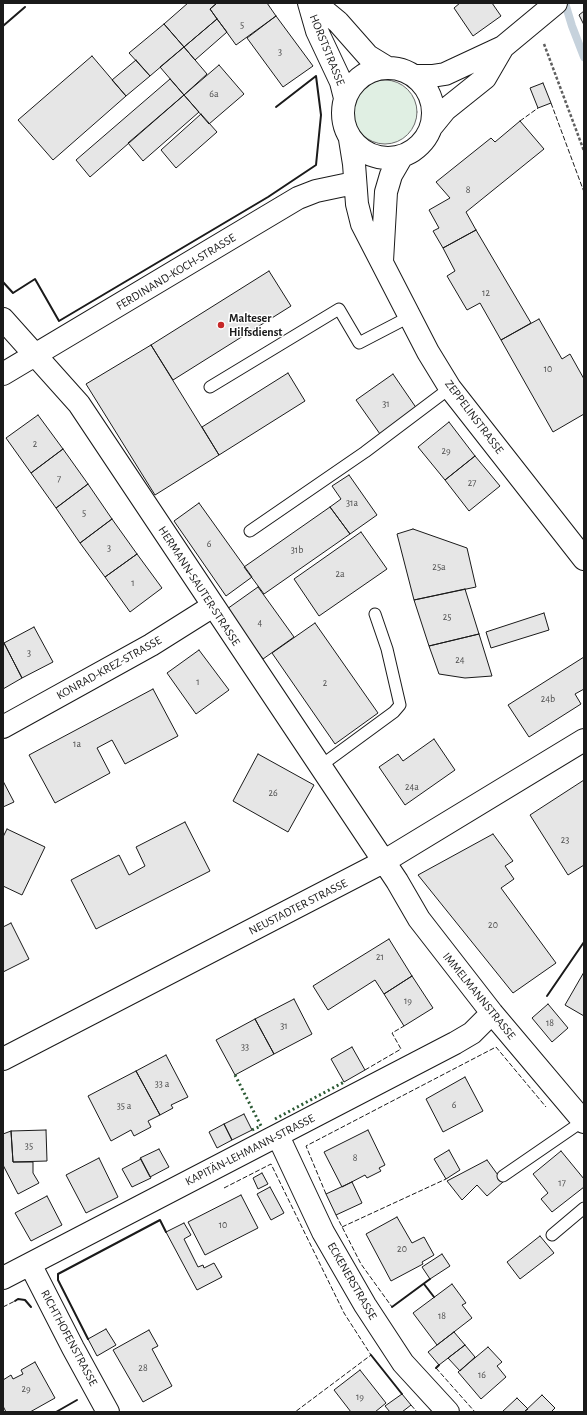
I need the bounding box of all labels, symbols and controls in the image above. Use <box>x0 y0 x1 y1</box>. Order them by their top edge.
street label: HORSTSTRASSE <box>306 12 348 88</box>
house number: 5 <box>240 19 244 31</box>
house number: 3 <box>278 46 282 58</box>
house number: 6a <box>209 88 219 100</box>
house number: 8 <box>466 184 470 196</box>
street label: FERDINAND-KOCH-STRASSE <box>114 231 238 313</box>
house number: 12 <box>482 287 490 299</box>
place label: Malteser Hilfsdienst <box>229 311 282 339</box>
marker: Malteser Hilfsdienst <box>216 320 226 330</box>
house number: 10 <box>544 363 552 375</box>
street label: ZEPPELINSTRASSE <box>442 377 506 457</box>
house number: 31 <box>382 398 390 410</box>
house number: 2 <box>33 438 37 450</box>
house number: 29 <box>441 445 451 457</box>
house number: 7 <box>57 473 61 485</box>
house number: 27 <box>468 477 476 489</box>
house number: 31a <box>346 497 358 509</box>
house number: 5 <box>82 507 86 519</box>
street label: HERMANN-SAUTER-STRASSE <box>155 523 243 649</box>
house number: 6 <box>207 538 211 550</box>
house number: 3 <box>107 542 111 554</box>
house number: 31b <box>291 544 303 556</box>
house number: 25a <box>432 561 446 573</box>
house number: 2a <box>335 568 345 580</box>
house number: 1 <box>131 577 135 589</box>
house number: 25 <box>443 611 451 623</box>
house number: 4 <box>258 617 262 629</box>
street label: KONRAD-KREZ-STRASSE <box>54 633 164 703</box>
house number: 3 <box>27 647 31 659</box>
house number: 24 <box>455 654 465 666</box>
house number: 1 <box>196 676 200 688</box>
house number: 2 <box>323 677 327 689</box>
house number: 24b <box>541 693 555 705</box>
house number: 1a <box>73 738 81 750</box>
house number: 24a <box>405 781 419 793</box>
house number: 26 <box>268 787 278 799</box>
house number: 23 <box>561 834 569 846</box>
street label: NEUSTADTER STRASSE <box>246 876 350 938</box>
house number: 20 <box>488 919 498 931</box>
street label: IMMELMANNSTRASSE <box>439 950 519 1042</box>
house number: 21 <box>376 951 384 963</box>
house number: 19 <box>404 995 412 1007</box>
house number: 18 <box>546 1017 554 1029</box>
house number: 31 <box>280 1020 288 1032</box>
house number: 33 <box>241 1041 249 1053</box>
house number: 33 a <box>155 1078 169 1090</box>
house number: 6 <box>452 1099 456 1111</box>
house number: 35 a <box>117 1100 131 1112</box>
street label: KAPITÄN-LEHMANN-STRASSE <box>183 1111 317 1189</box>
house number: 35 <box>25 1140 33 1152</box>
house number: 8 <box>353 1152 357 1164</box>
house number: 17 <box>558 1177 566 1189</box>
house number: 10 <box>219 1219 227 1231</box>
street label: ECKENERSTRASSE <box>324 1240 380 1322</box>
house number: 20 <box>397 1243 407 1255</box>
street label: RICHTHOFENSTRASSE <box>38 1288 100 1388</box>
house number: 18 <box>438 1310 446 1322</box>
house number: 28 <box>138 1362 148 1374</box>
house number: 16 <box>478 1369 486 1381</box>
house number: 29 <box>21 1383 31 1395</box>
house number: 19 <box>356 1391 364 1403</box>

